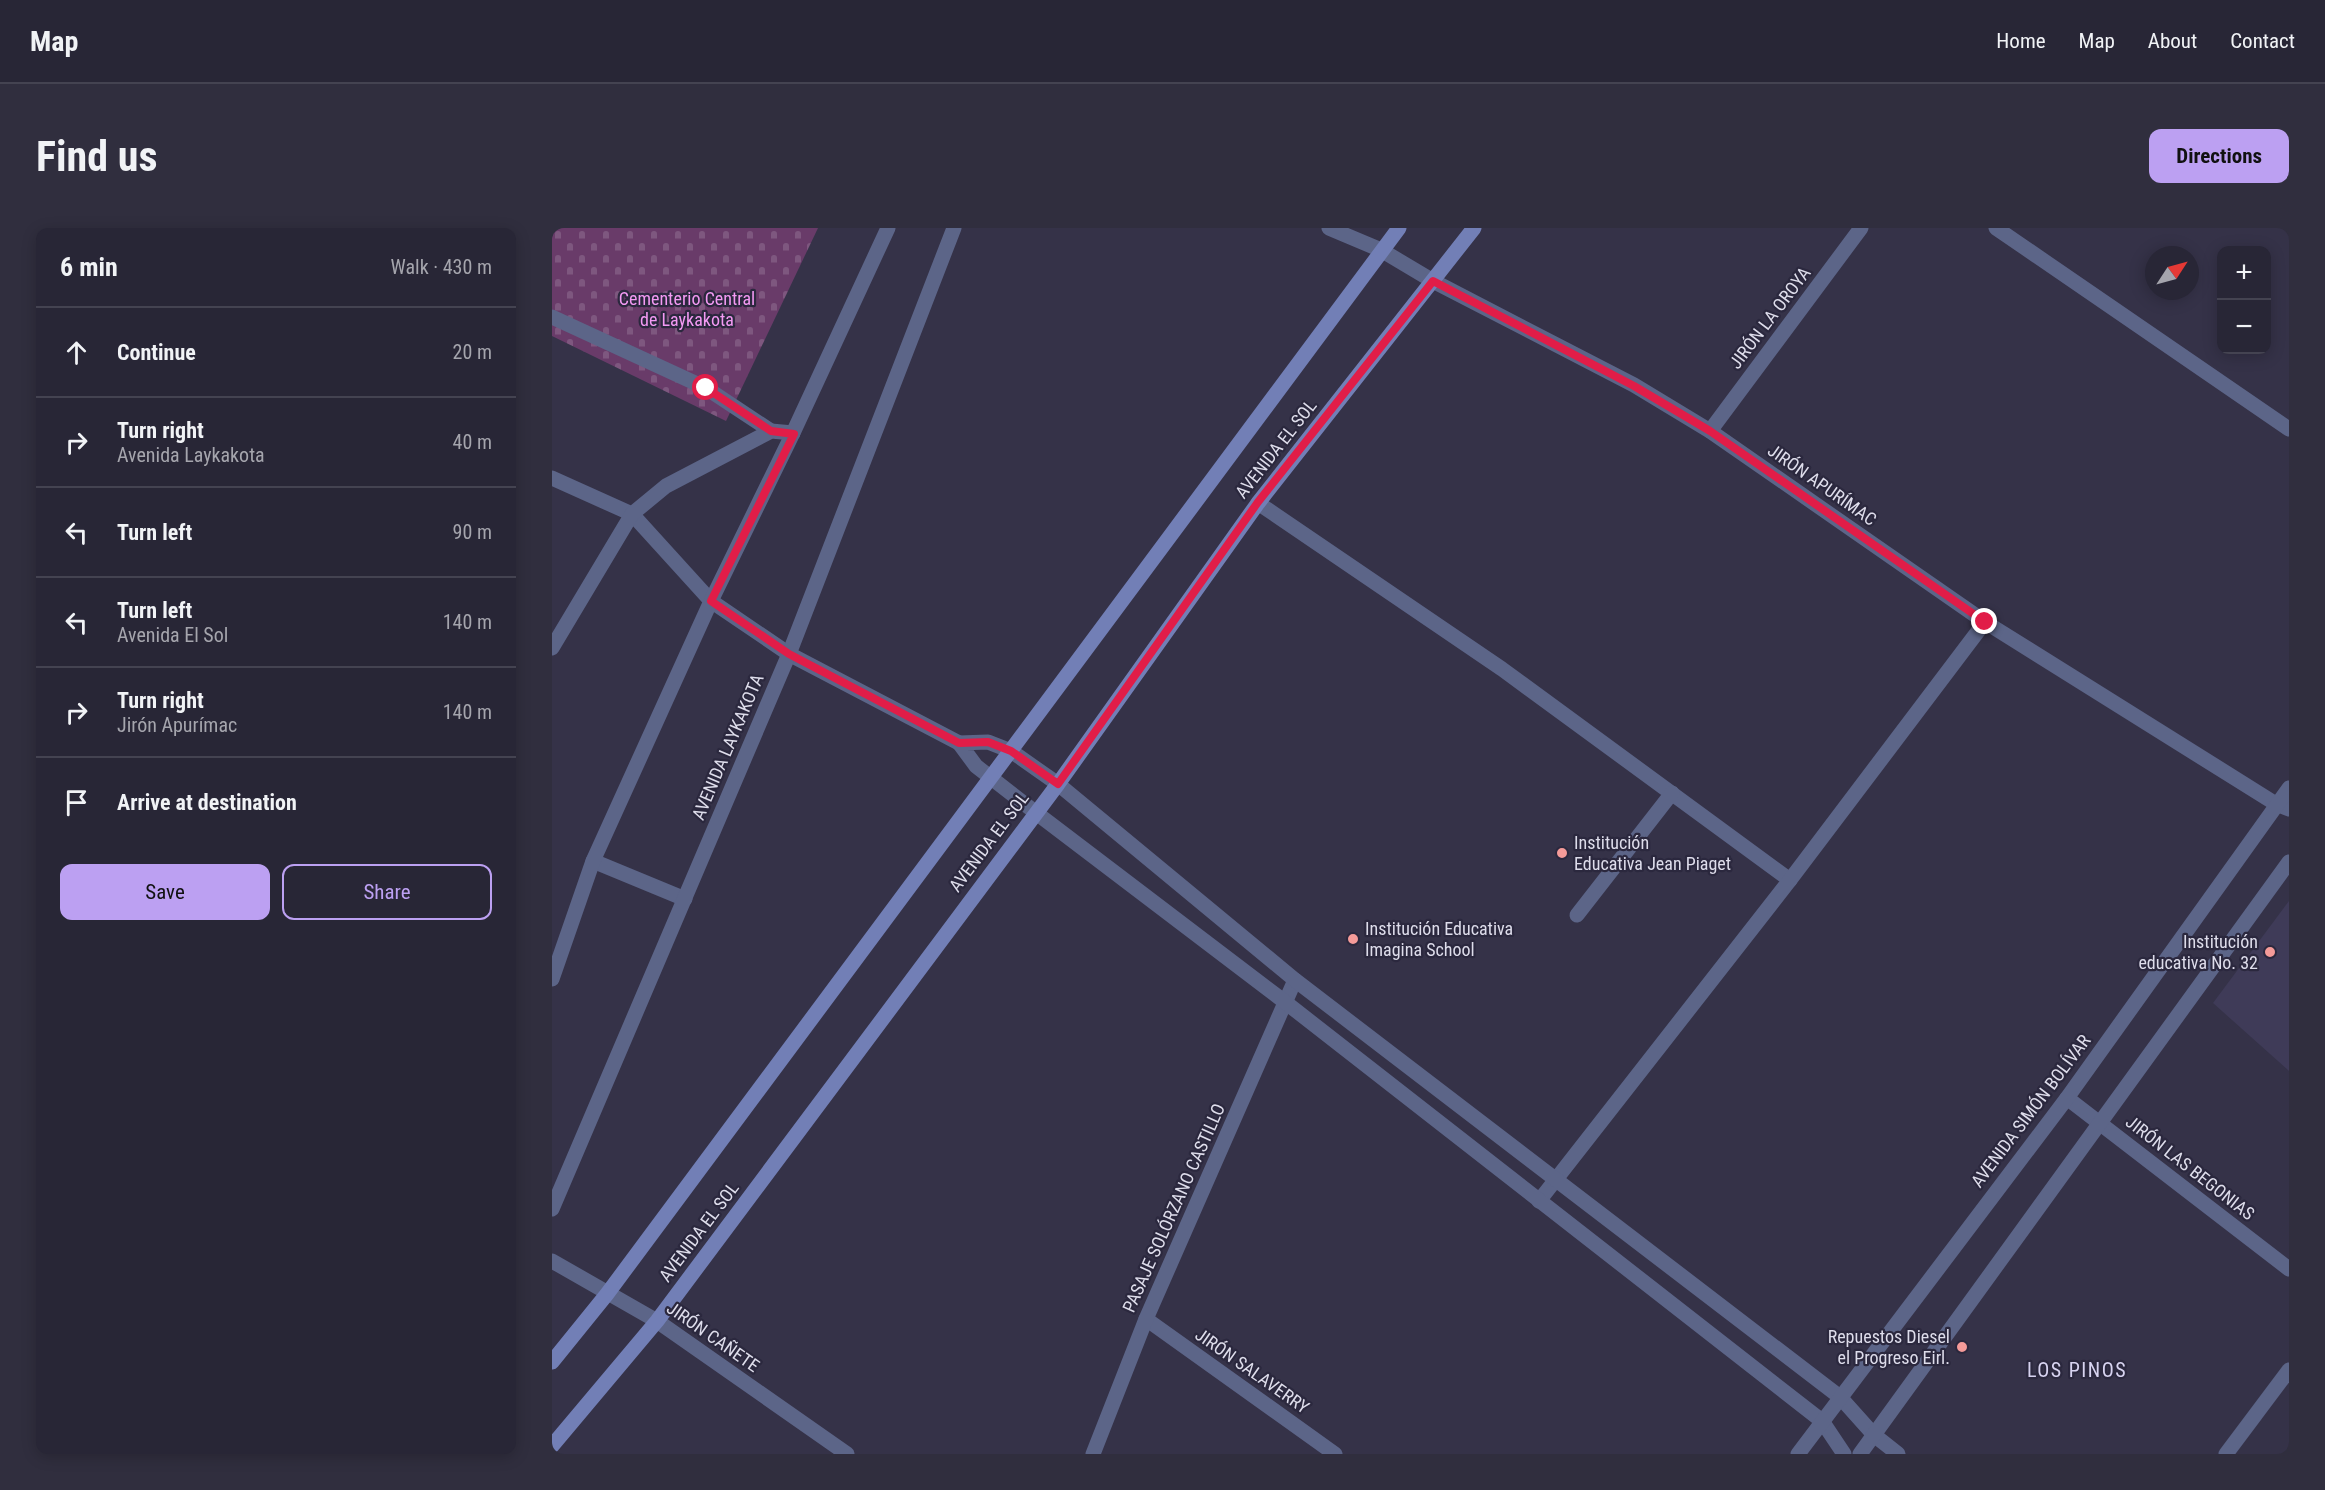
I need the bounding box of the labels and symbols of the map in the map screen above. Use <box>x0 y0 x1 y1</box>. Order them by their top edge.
north arrow <box>2145 246 2199 300</box>
street label: JIRÓN LA OROYA <box>1725 262 1815 373</box>
park label: Cementerio Central de Laykakota <box>619 288 755 330</box>
route start <box>692 374 718 400</box>
street label: AVENIDA EL SOL <box>1231 395 1321 502</box>
street label: JIRÓN APURÍMAC <box>1764 439 1881 530</box>
route end <box>1971 608 1997 634</box>
street label: AVENIDA LAYKAKOTA <box>687 670 768 823</box>
street label: AVENIDA EL SOL <box>944 787 1033 896</box>
place label: Institución Educativa Jean Piaget <box>1574 832 1731 874</box>
marker: Institución Educativa Jean Piaget <box>1555 846 1569 860</box>
place label: Institución Educativa Imagina School <box>1365 918 1513 960</box>
place label: Institución educativa No. 32 <box>2138 931 2258 973</box>
marker: Institución Educativa Imagina School <box>1346 932 1360 946</box>
marker: Institución educativa No. 32 <box>2263 945 2277 959</box>
street label: AVENIDA SIMÓN BOLÍVAR <box>1966 1030 2095 1191</box>
street label: PASAJE SOLÓRZANO CASTILLO <box>1118 1100 1229 1315</box>
street label: JIRÓN LAS BEGONIAS <box>2122 1111 2259 1224</box>
street label: AVENIDA EL SOL <box>654 1177 743 1286</box>
street label: JIRÓN CAÑETE <box>663 1297 764 1376</box>
street label: JIRÓN SALAVERRY <box>1191 1324 1314 1418</box>
place label: Repuestos Diesel el Progreso Eirl. <box>1828 1326 1950 1368</box>
marker: Repuestos Diesel el Progreso Eirl. <box>1955 1340 1969 1354</box>
district label: LOS PINOS <box>2027 1358 2127 1382</box>

